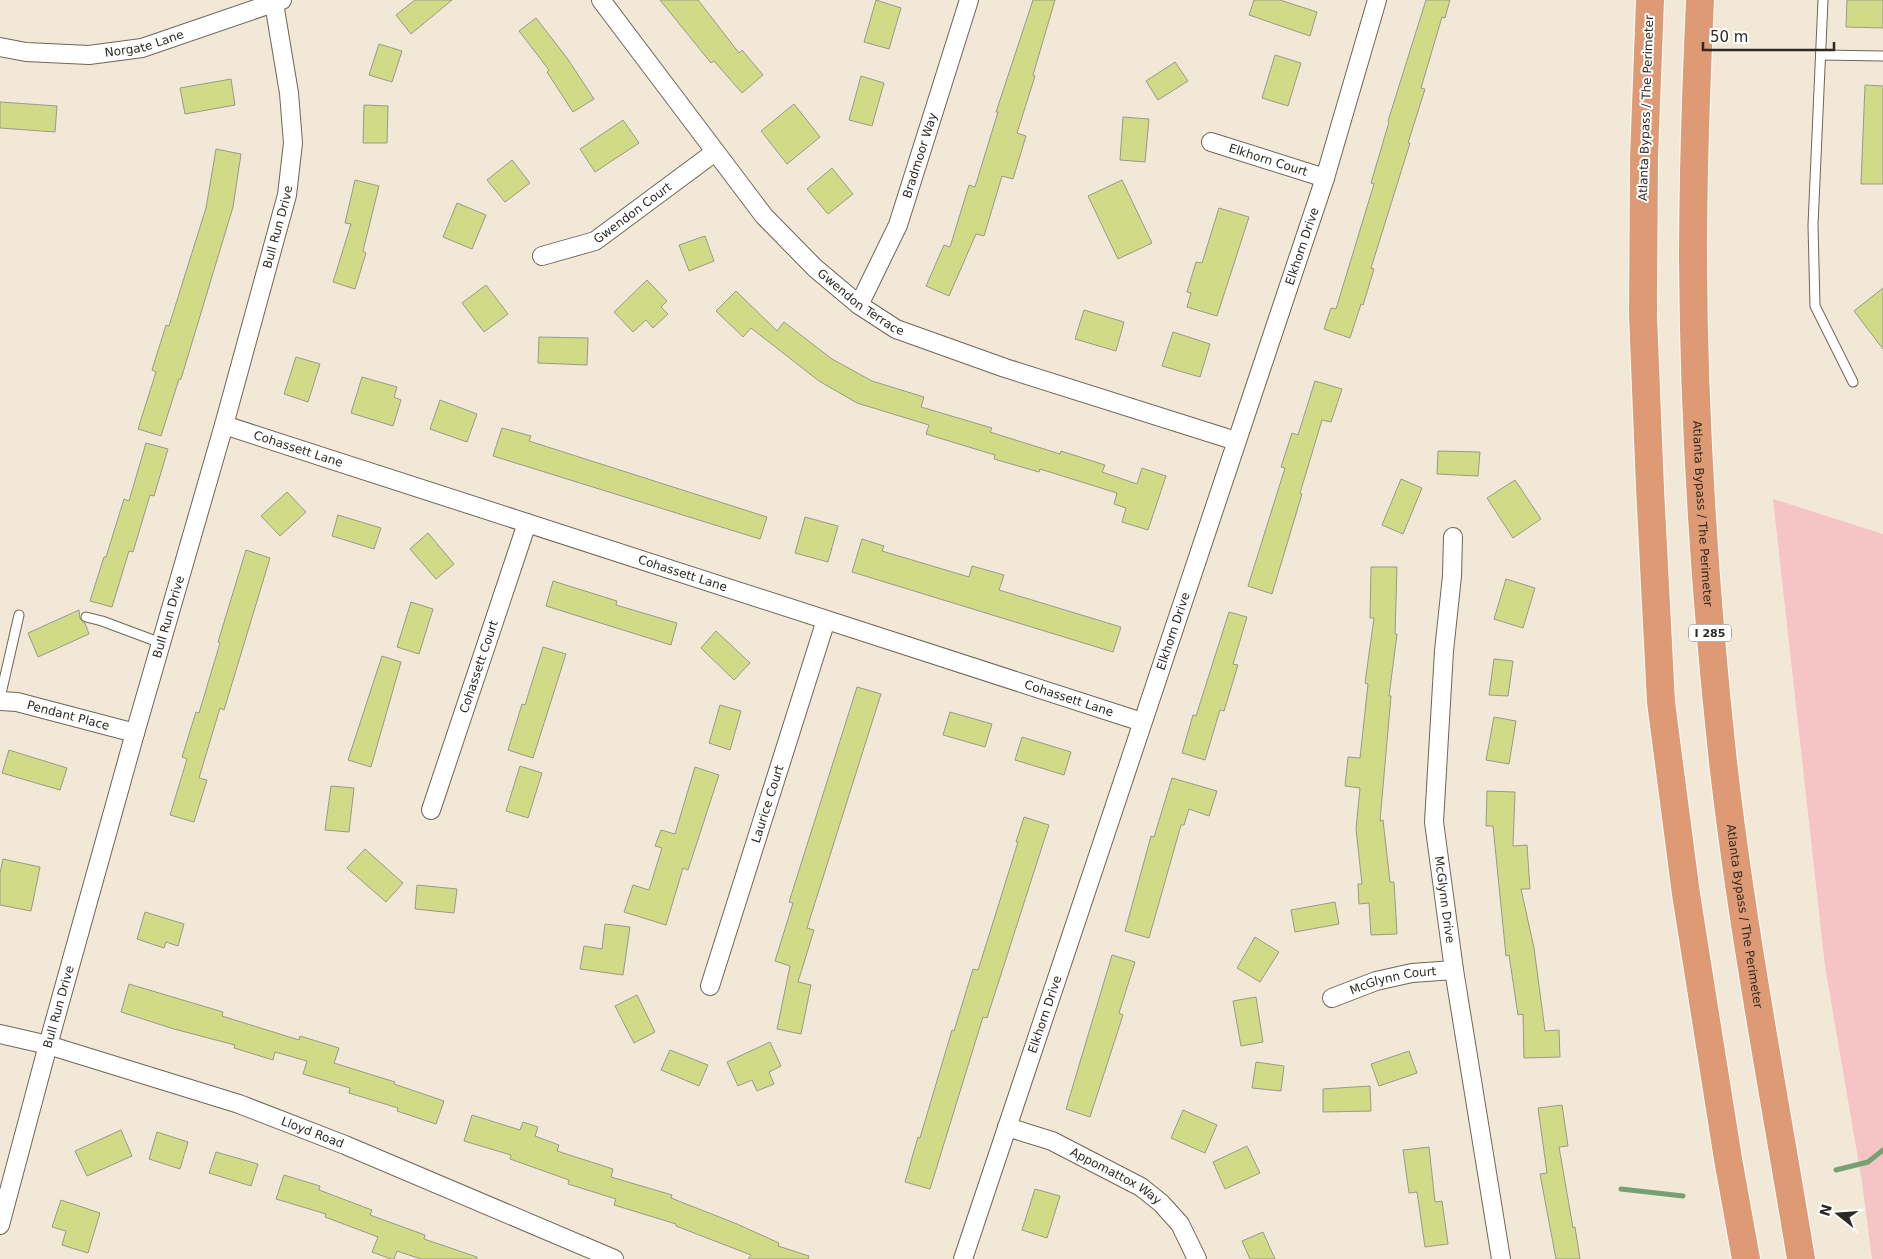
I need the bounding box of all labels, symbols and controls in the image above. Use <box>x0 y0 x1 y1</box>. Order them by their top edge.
street label: Atlanta Bypass / The Perimeter <box>1636 15 1656 201</box>
scale bar <box>1703 20 1834 52</box>
street label: Norgate Lane <box>104 27 185 60</box>
text: 50 m <box>1710 28 1748 46</box>
street label: Bradmoor Way <box>900 111 940 200</box>
street label: Elkhorn Court <box>1227 141 1310 179</box>
street label: Gwendon Court <box>591 179 675 247</box>
street label: Bull Run Drive <box>260 185 295 270</box>
street label: Elkhorn Drive <box>1283 206 1322 287</box>
street label: Gwendon Terrace <box>815 266 906 338</box>
street label: Atlanta Bypass / The Perimeter <box>1690 420 1715 607</box>
street label: Cohassett Lane <box>252 428 345 470</box>
street label: Cohassett Lane <box>636 552 729 594</box>
street label: Bull Run Drive <box>150 574 187 660</box>
street label: Elkhorn Drive <box>1154 591 1193 672</box>
street label: Cohassett Court <box>457 618 501 715</box>
road number: I 285 <box>1689 624 1731 641</box>
street label: Cohassett Lane <box>1023 677 1115 719</box>
street label: Pendant Place <box>25 698 111 733</box>
street label: Laurice Court <box>749 763 787 845</box>
street label: Atlanta Bypass / The Perimeter <box>1724 823 1765 1010</box>
street label: McGlynn Drive <box>1432 855 1457 944</box>
street label: Bull Run Drive <box>40 964 77 1050</box>
street label: McGlynn Court <box>1348 964 1437 997</box>
street label: Elkhorn Drive <box>1025 974 1064 1055</box>
street label: Lloyd Road <box>279 1114 346 1151</box>
street label: Appomattox Way <box>1068 1145 1164 1208</box>
north arrow <box>1813 1189 1863 1239</box>
text: N <box>1816 1202 1835 1218</box>

